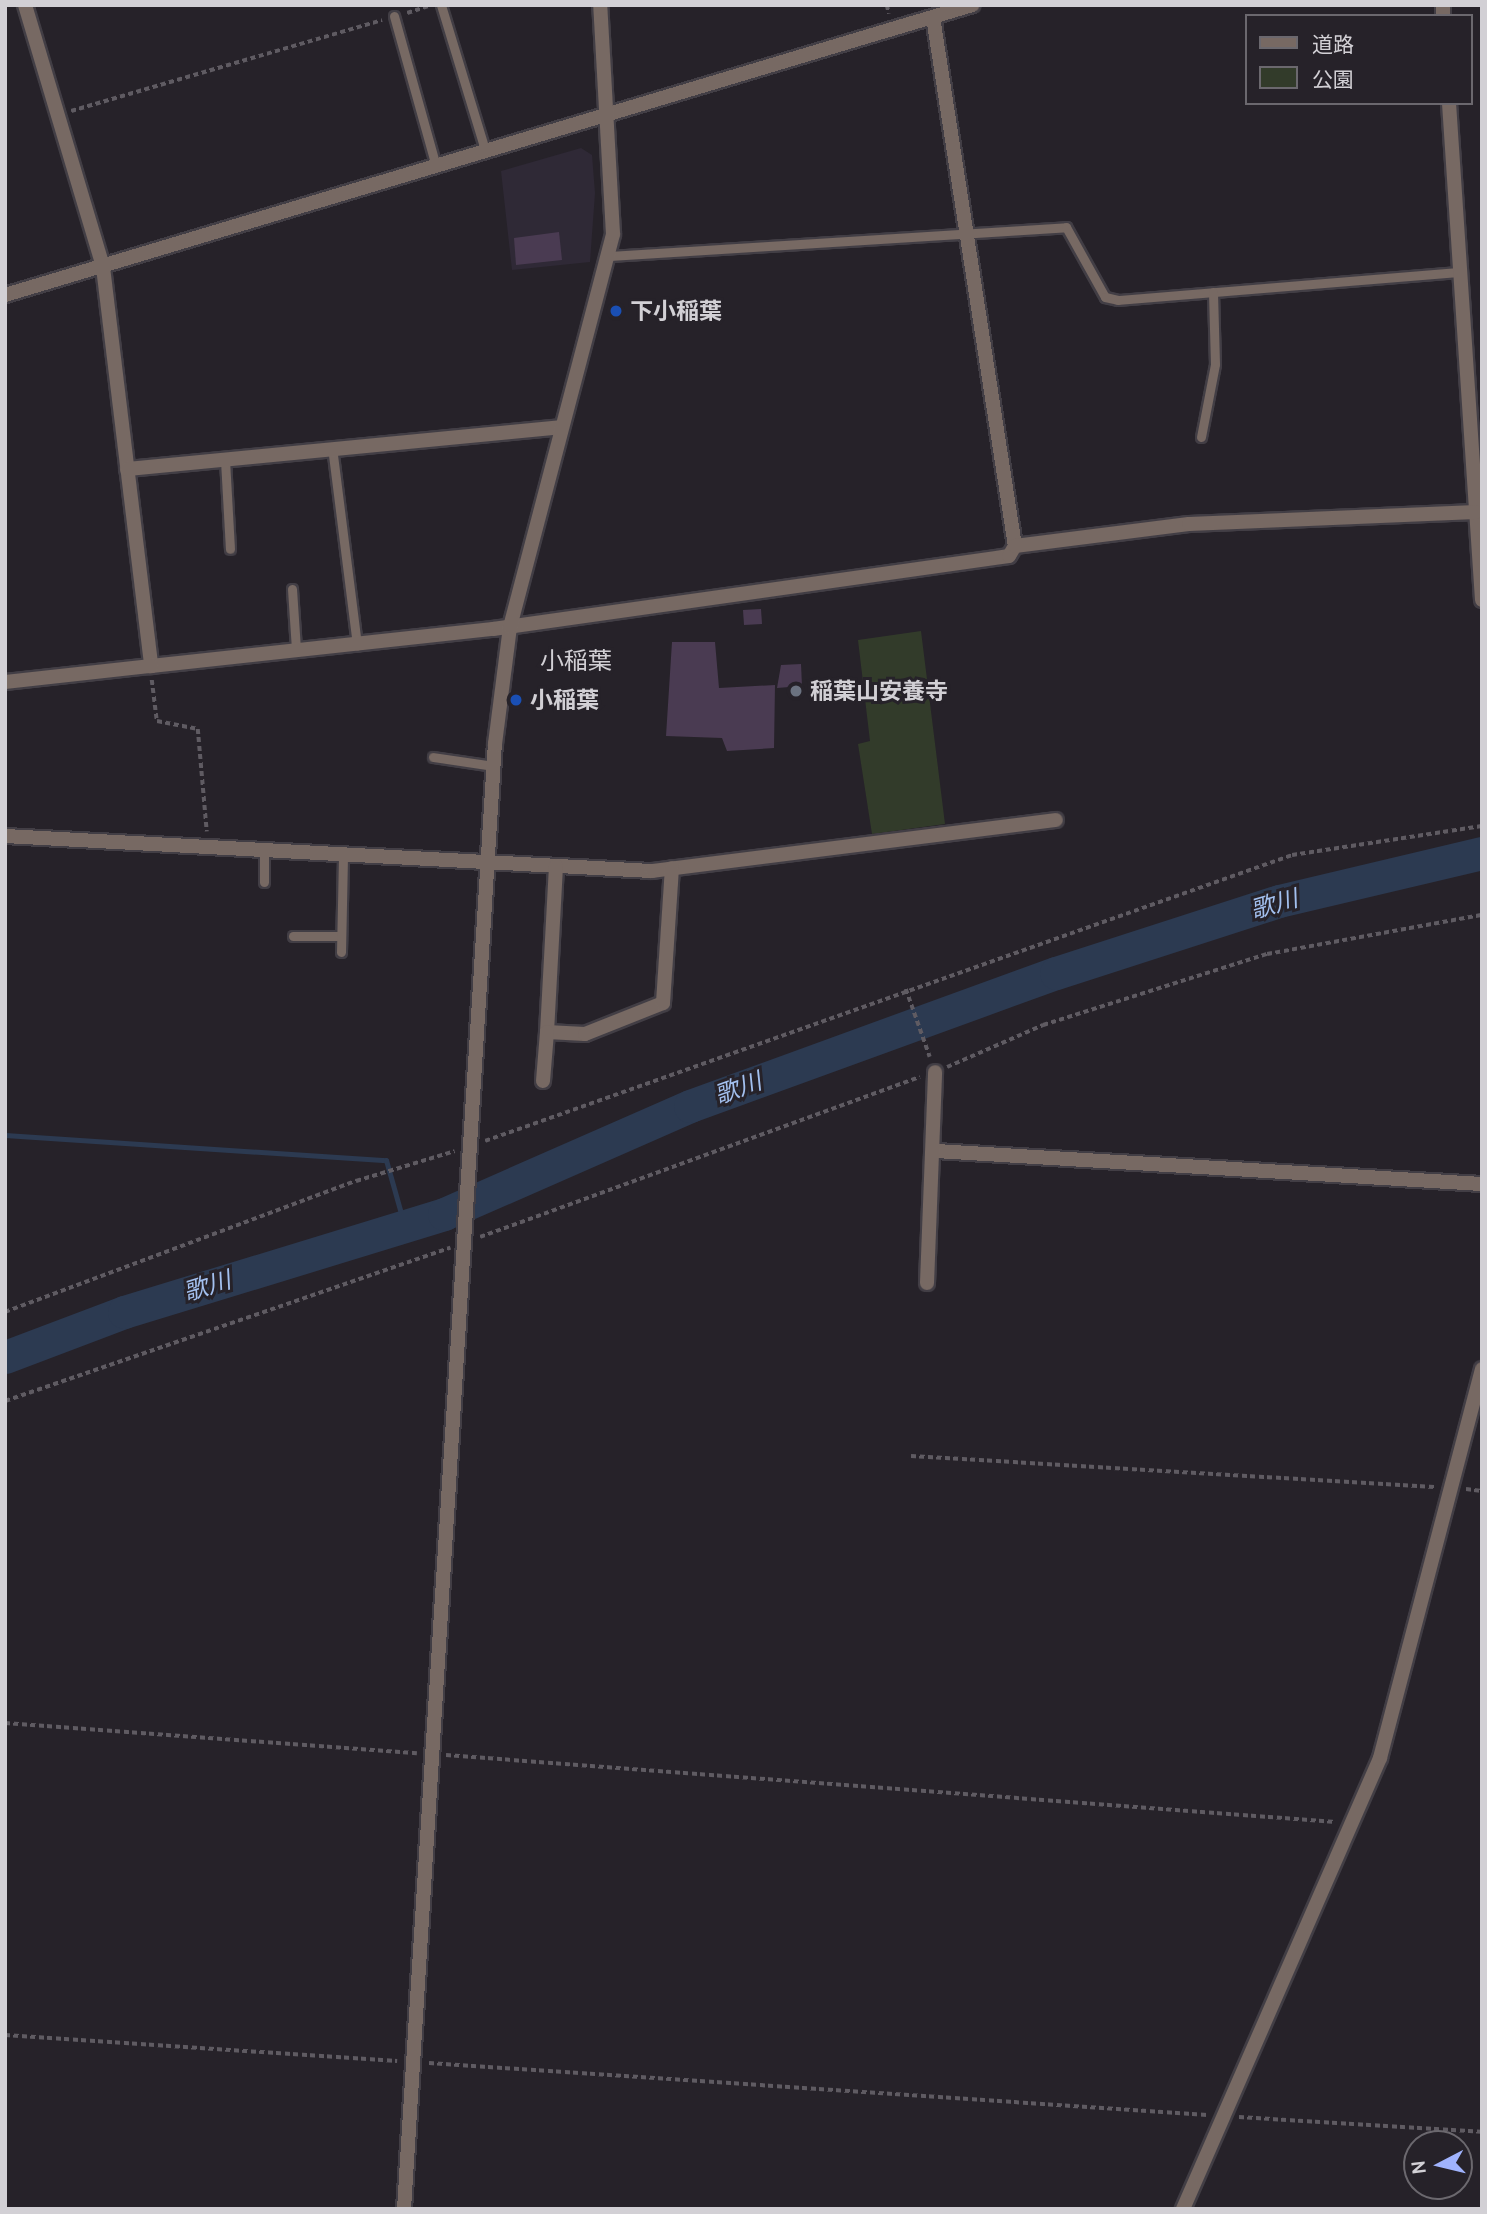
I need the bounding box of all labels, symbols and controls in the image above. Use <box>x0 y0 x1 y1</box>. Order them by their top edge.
legend <box>1246 14 1473 105</box>
text: 道路 <box>1312 32 1354 57</box>
text: 公園 <box>1312 67 1354 92</box>
place label: 下小稲葉 <box>630 297 722 325</box>
marker: 下小稲葉 <box>608 303 624 319</box>
district label: 小稲葉 <box>540 647 612 675</box>
place label: 稲葉山安養寺 <box>810 677 948 705</box>
marker: 稲葉山安養寺 <box>788 683 804 699</box>
place label: 小稲葉 <box>530 686 599 714</box>
marker: 小稲葉 <box>508 692 524 708</box>
water label: 歌川 <box>1247 884 1301 924</box>
water label: 歌川 <box>711 1066 765 1110</box>
water label: 歌川 <box>180 1265 234 1307</box>
north arrow <box>1403 2130 1473 2200</box>
text: N <box>1406 2159 1431 2175</box>

